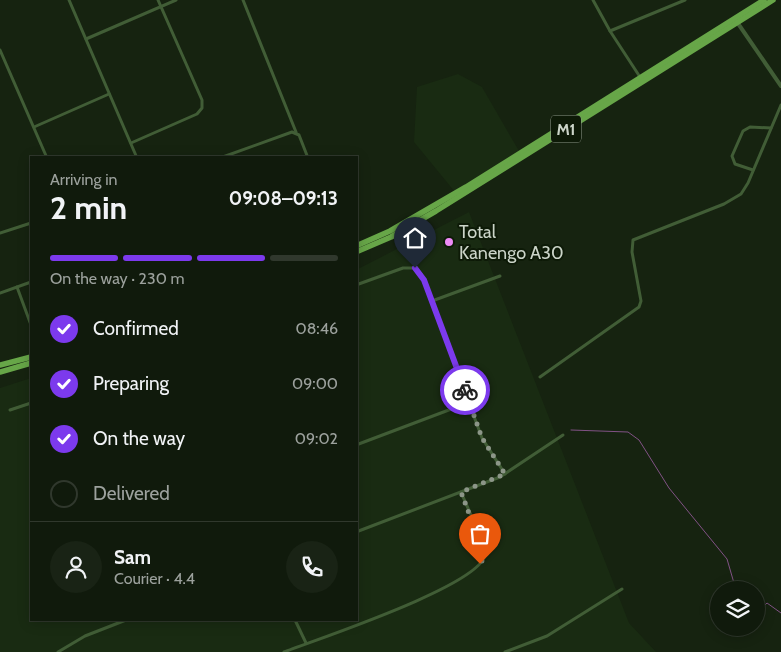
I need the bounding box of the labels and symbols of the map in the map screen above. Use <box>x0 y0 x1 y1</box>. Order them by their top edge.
road number: M1 <box>551 116 581 142</box>
pin <box>394 217 436 268</box>
place label: Total Kanengo A30 <box>459 221 563 264</box>
marker: Total Kanengo A30 <box>443 236 455 248</box>
courier <box>440 365 490 415</box>
pin <box>459 513 501 564</box>

